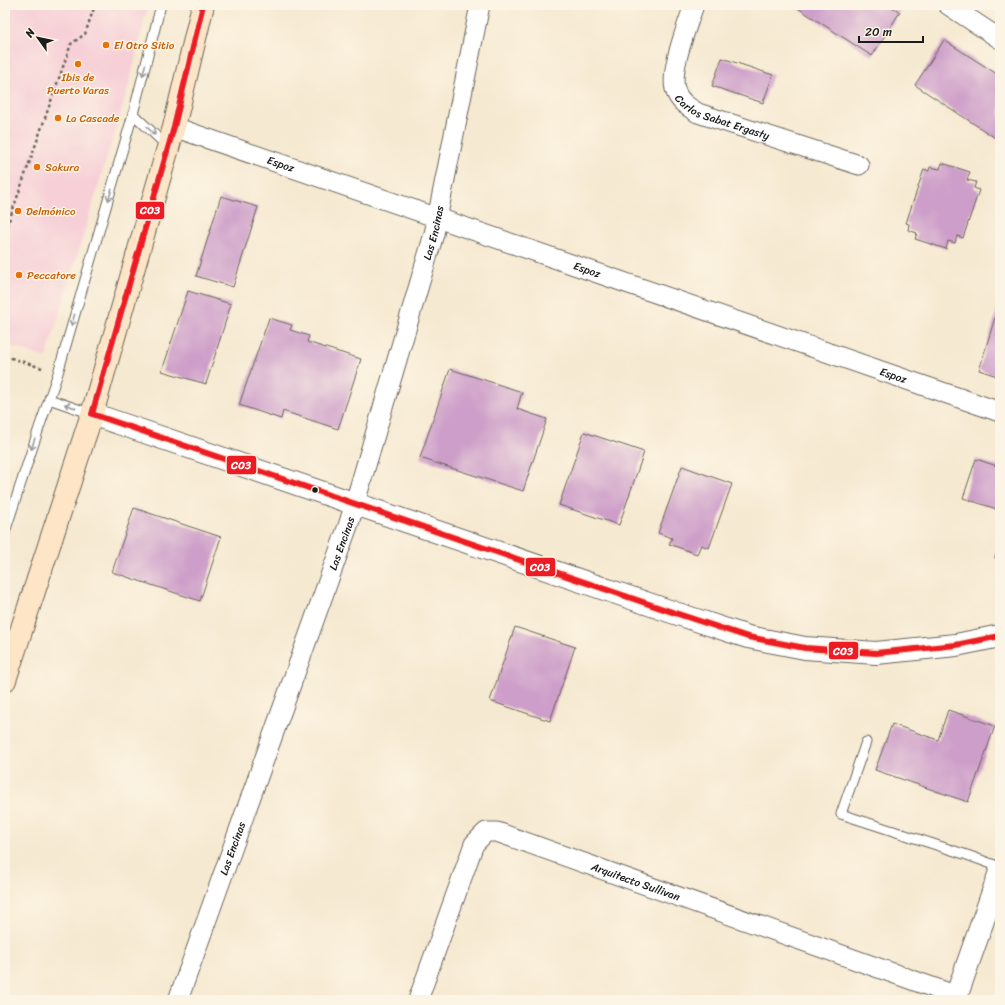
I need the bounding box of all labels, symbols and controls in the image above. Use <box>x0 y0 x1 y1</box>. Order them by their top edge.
north arrow <box>18 18 58 58</box>
scale bar <box>859 18 923 44</box>
text: 20 m <box>865 21 892 43</box>
text: N <box>19 24 40 42</box>
place label: El Otro Sitio <box>114 36 175 55</box>
marker: El Otro Sitio <box>101 40 111 50</box>
marker: Ibis de Puerto Varas <box>73 59 83 69</box>
one-way arrow <box>140 63 148 76</box>
place label: Ibis de Puerto Varas <box>47 68 110 100</box>
street label: Carlos Sabat Ergasty <box>670 90 772 146</box>
place label: La Cascade <box>66 109 120 128</box>
marker: La Cascade <box>53 113 63 123</box>
one-way arrow <box>146 126 156 136</box>
street label: Espoz <box>264 151 298 178</box>
place label: Sakura <box>45 158 80 177</box>
marker: Sakura <box>32 162 42 172</box>
one-way arrow <box>106 188 113 201</box>
line badge: C03 <box>135 201 165 220</box>
text: C03 <box>139 201 161 220</box>
place label: Delmónico <box>26 202 76 221</box>
street label: Las Encinas <box>418 203 450 263</box>
marker: Delmónico <box>13 206 23 216</box>
street label: Espoz <box>571 256 604 284</box>
place label: Peccatore <box>27 266 76 285</box>
marker: Peccatore <box>14 270 24 280</box>
one-way arrow <box>69 313 76 326</box>
street label: Espoz <box>877 362 910 389</box>
one-way arrow <box>65 402 77 410</box>
one-way arrow <box>29 437 37 449</box>
line badge: C03 <box>226 455 257 475</box>
text: C03 <box>230 456 252 475</box>
unlabelled marker <box>310 485 320 495</box>
street label: Las Encinas <box>324 514 361 573</box>
line badge: C03 <box>525 557 556 577</box>
text: C03 <box>529 558 551 577</box>
line badge: C03 <box>828 641 859 660</box>
text: C03 <box>832 642 854 661</box>
street label: Las Encinas <box>214 818 251 878</box>
street label: Arquitecto Sullivan <box>587 857 683 907</box>

